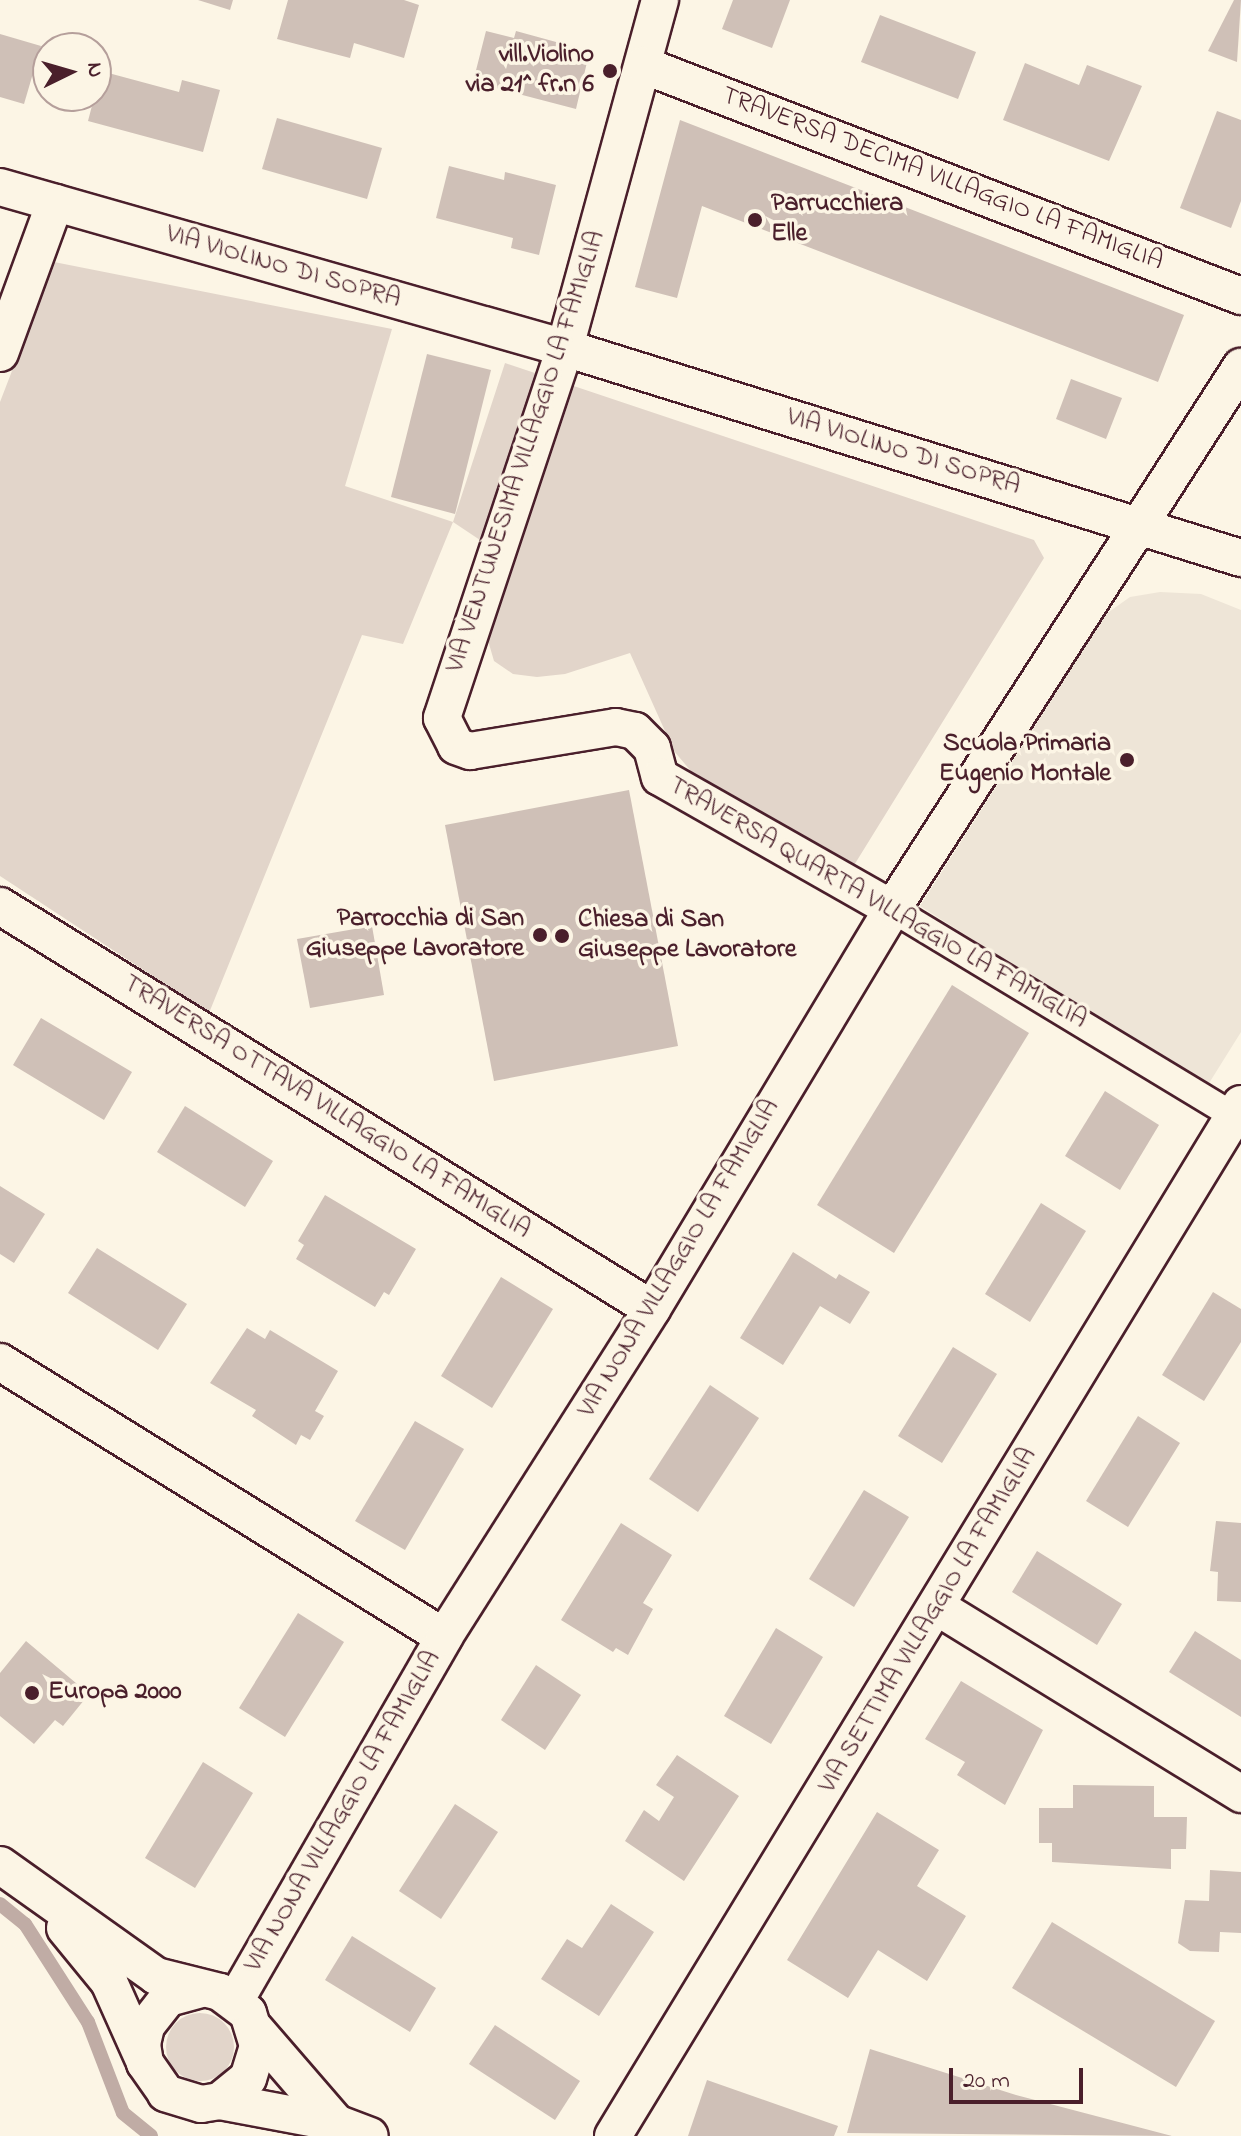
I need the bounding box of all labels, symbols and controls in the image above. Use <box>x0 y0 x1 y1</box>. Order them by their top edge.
north arrow <box>32 32 112 112</box>
place label: vill.Violino via 21^ fr.n 6 <box>466 40 594 102</box>
text: N <box>77 61 111 79</box>
marker: vill.Violino via 21^ fr.n 6 <box>601 62 619 80</box>
street label: TRAVERSA DECIMA VILLAGGIO LA FAMIGLIA <box>717 81 1167 279</box>
place label: Parrucchiera Elle <box>771 189 903 250</box>
marker: Parrucchiera Elle <box>746 211 764 229</box>
street label: VIA VIOLINO DI SOPRA <box>162 220 404 316</box>
street label: VIA VENTUNESIMA VILLAGGIO LA FAMIGLIA <box>441 227 613 677</box>
street label: VIA VIOLINO DI SOPRA <box>782 403 1024 503</box>
place label: Scuola Primaria Eugenio Montale <box>939 729 1111 790</box>
marker: Scuola Primaria Eugenio Montale <box>1118 751 1136 769</box>
street label: TRAVERSA QUARTA VILLAGGIO LA FAMIGLIA <box>662 771 1092 1037</box>
place label: Parrocchia di San Giuseppe Lavoratore <box>306 904 524 966</box>
place label: Chiesa di San Giuseppe Lavoratore <box>578 905 796 966</box>
marker: Parrocchia di San Giuseppe Lavoratore <box>531 926 549 944</box>
marker: Chiesa di San Giuseppe Lavoratore <box>553 927 571 945</box>
street label: TRAVERSA OTTAVA VILLAGGIO LA FAMIGLIA <box>117 969 535 1247</box>
street label: VIA NONA VILLAGGIO LA FAMIGLIA <box>572 1094 788 1424</box>
street label: VIA SETTIMA VILLAGGIO LA FAMIGLIA <box>813 1443 1045 1799</box>
street label: VIA NONA VILLAGGIO LA FAMIGLIA <box>239 1646 449 1978</box>
place label: Europa 2000 <box>48 1677 181 1709</box>
marker: Europa 2000 <box>23 1684 41 1702</box>
scale bar <box>953 2052 1087 2102</box>
text: 20 m <box>963 2064 1010 2099</box>

